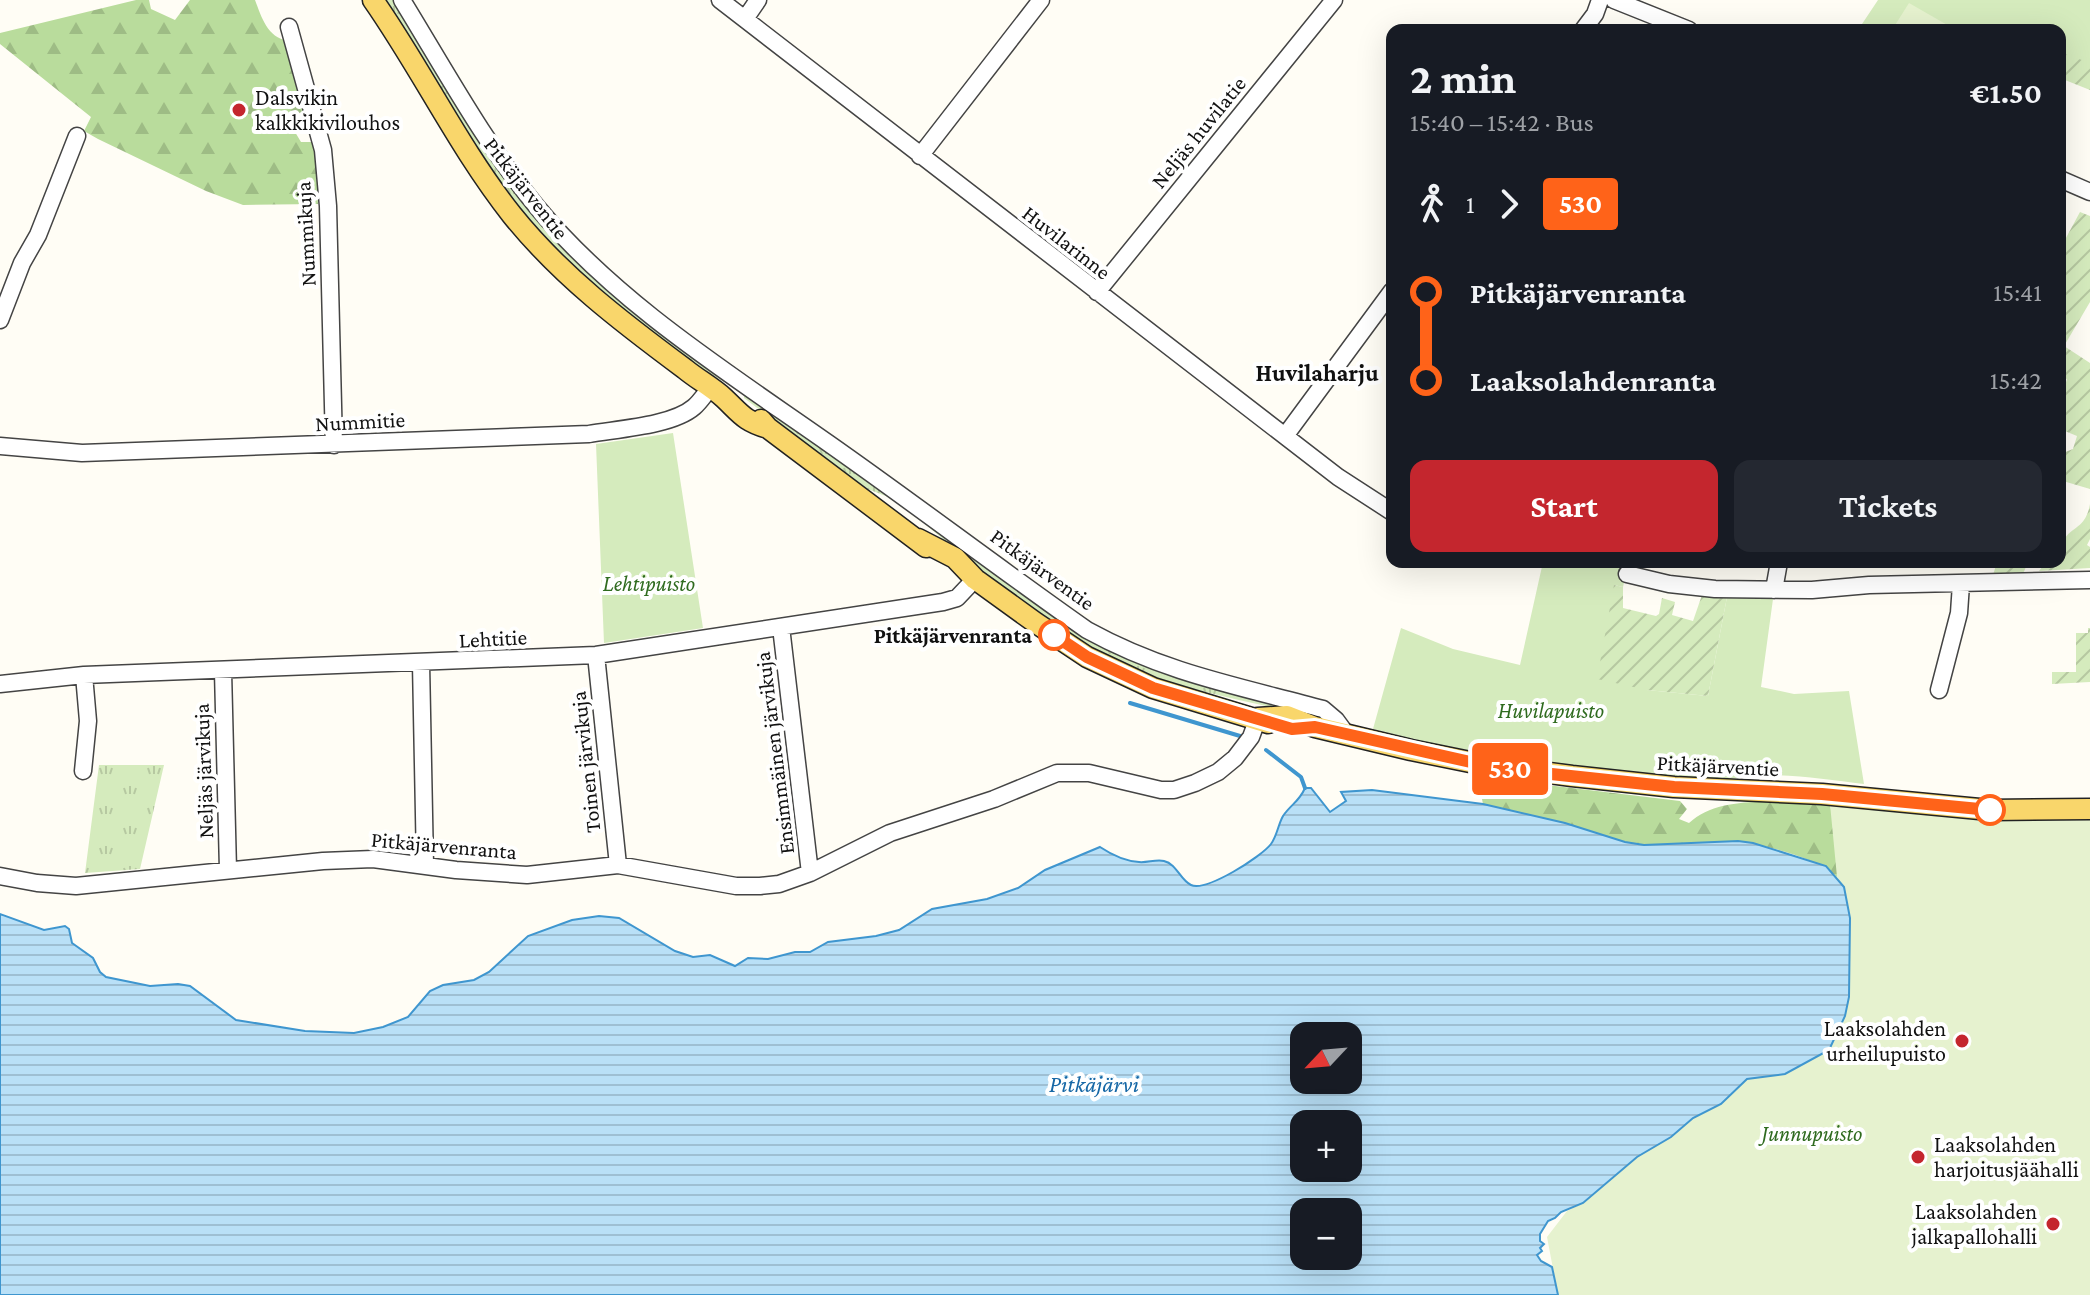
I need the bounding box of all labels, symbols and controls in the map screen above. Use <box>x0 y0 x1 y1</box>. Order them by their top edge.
text: 2 min <box>1410 54 1516 102</box>
street label: Neljäs huvilatie <box>1146 71 1251 193</box>
text: €1.50 <box>1970 76 2042 109</box>
place label: Dalsvikin kalkkikivilouhos <box>255 85 400 135</box>
marker: Dalsvikin kalkkikivilouhos <box>230 101 248 119</box>
text: 15:40 – 15:42 · Bus <box>1410 108 1594 137</box>
street label: Pitkäjärventie <box>479 132 574 244</box>
street label: Nummikuja <box>290 181 321 287</box>
icon: walk <box>1410 182 1454 226</box>
icon: forward <box>1487 182 1531 226</box>
text: 530 <box>1559 188 1602 219</box>
text: 1 <box>1466 190 1475 219</box>
street label: Huvilarinne <box>1018 200 1116 285</box>
text: Pitkäjärvenranta <box>1470 276 1686 309</box>
text: 15:41 <box>1993 278 2042 307</box>
district label: Huvilaharju <box>1256 359 1379 387</box>
text: Laaksolahdenranta <box>1470 364 1716 397</box>
text: 15:42 <box>1990 366 2042 395</box>
street label: Nummitie <box>314 407 406 436</box>
button: Start <box>1410 460 1718 552</box>
button: Tickets <box>1734 460 2042 552</box>
street label: Pitkäjärventie <box>986 523 1099 615</box>
park label: Lehtipuisto <box>603 571 695 596</box>
marker: Pitkäjärvenranta <box>1039 620 1069 650</box>
place label: Pitkäjärvenranta <box>874 623 1032 648</box>
street label: Lehtitie <box>458 624 528 653</box>
street label: Ensimmäinen järvikuja <box>750 650 799 856</box>
street label: Toinen järvikuja <box>566 690 605 834</box>
park label: Huvilapuisto <box>1498 698 1604 723</box>
street label: Neljäs järvikuja <box>189 703 218 839</box>
line badge: 530 <box>1464 743 1556 795</box>
street label: Pitkäjärventie <box>1656 750 1780 781</box>
text: 530 <box>1488 753 1532 784</box>
unlabelled marker <box>1975 795 2005 825</box>
street label: Pitkäjärvenranta <box>370 827 518 864</box>
place label: Laaksolahden urheilupuisto <box>1824 1016 1946 1066</box>
north arrow <box>1290 1022 1362 1094</box>
map controls <box>1290 1022 1362 1270</box>
marker: Laaksolahden urheilupuisto <box>1953 1032 1971 1050</box>
water label: Pitkäjärvi <box>1049 1070 1139 1098</box>
button: + <box>1290 1110 1362 1182</box>
park label: Junnupuisto <box>1758 1121 1862 1146</box>
place label: Laaksolahden harjoitusjäähalli <box>1934 1132 2079 1182</box>
marker: Laaksolahden harjoitusjäähalli <box>1909 1148 1927 1166</box>
button: − <box>1290 1198 1362 1270</box>
place label: Laaksolahden jalkapallohalli <box>1911 1199 2037 1249</box>
marker: Laaksolahden jalkapallohalli <box>2044 1215 2062 1233</box>

